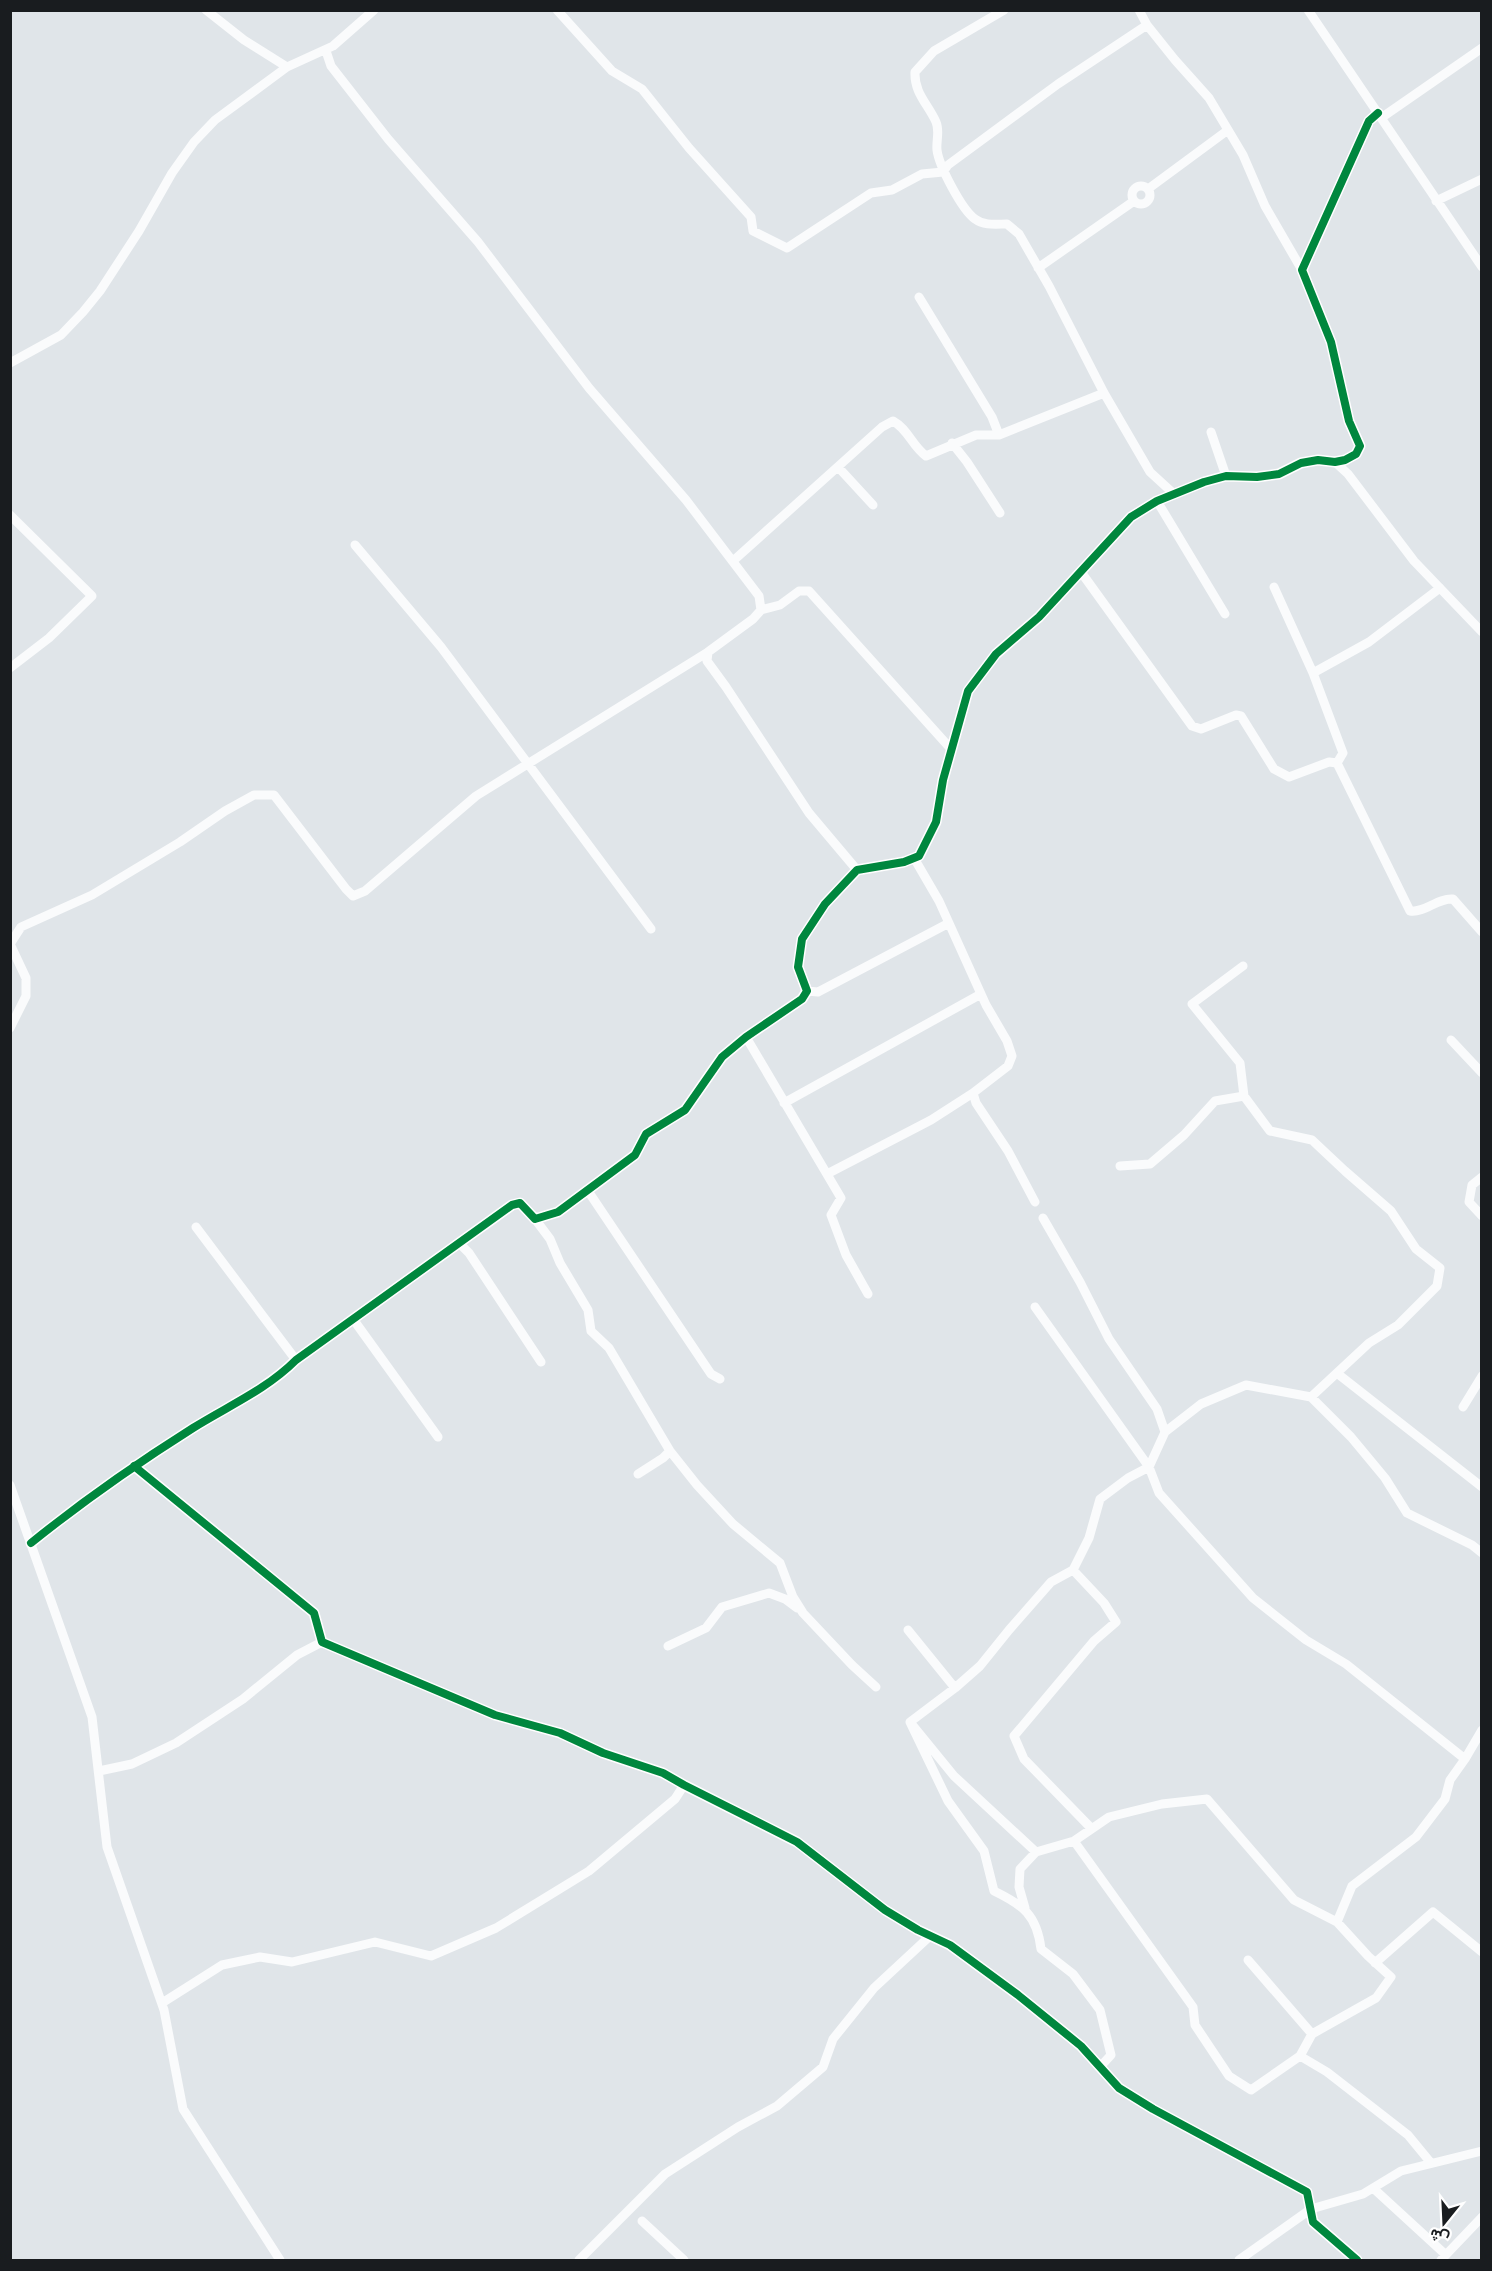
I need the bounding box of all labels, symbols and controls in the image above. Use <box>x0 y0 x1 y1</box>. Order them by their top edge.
north arrow <box>1414 2193 1474 2253</box>
text: ش <box>1427 2224 1452 2249</box>

